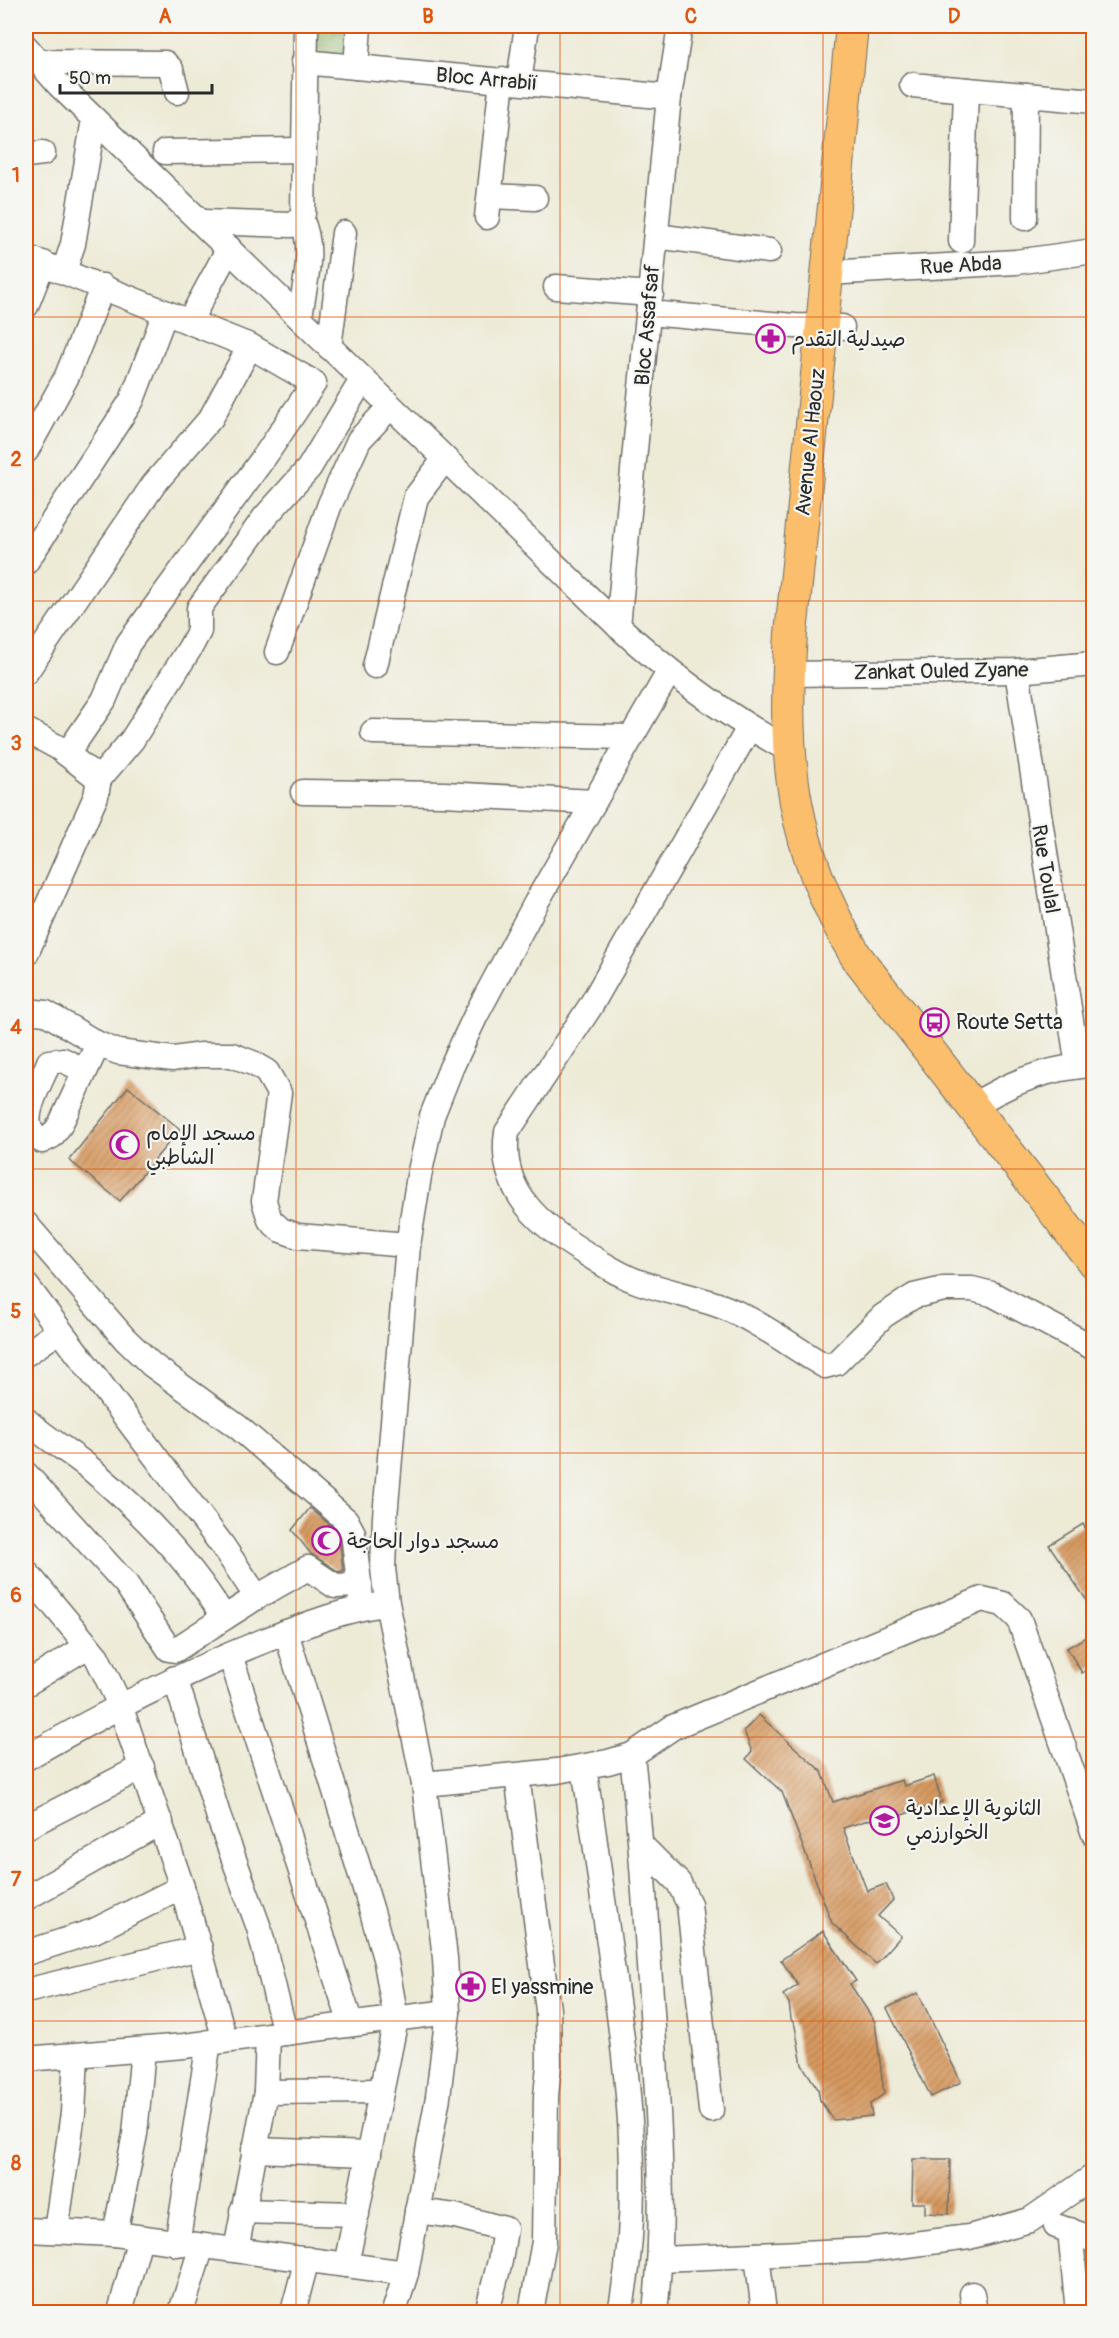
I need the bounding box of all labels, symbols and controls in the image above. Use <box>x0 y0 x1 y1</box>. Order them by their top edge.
text: A <box>159 4 172 29</box>
text: B <box>422 4 434 29</box>
text: C <box>685 4 697 29</box>
text: D <box>948 4 961 29</box>
scale bar <box>60 57 212 95</box>
street label: Bloc Arrabiï <box>435 62 539 97</box>
text: 50 m <box>69 67 111 90</box>
text: 1 <box>12 163 20 188</box>
street label: Rue Abda <box>920 250 1002 281</box>
street label: Bloc Assafsaf <box>629 263 666 387</box>
pharmacy icon: صيدلية التقدم <box>754 323 786 355</box>
place label: صيدلية التقدم <box>791 326 906 355</box>
street label: Avenue Al Haouz <box>789 367 832 517</box>
text: 2 <box>10 447 22 472</box>
street label: Zankat Ouled Zyane <box>853 656 1029 687</box>
text: 3 <box>10 731 22 756</box>
street label: Rue Toulal <box>1025 823 1066 916</box>
bus stop icon: Route Setta <box>919 1006 951 1038</box>
place label: Route Setta <box>956 1009 1063 1036</box>
text: 4 <box>10 1015 22 1040</box>
place label: مسجد الإمام الشاطبي <box>146 1120 256 1176</box>
mosque icon: مسجد الإمام الشاطبي <box>109 1129 141 1161</box>
text: 5 <box>11 1299 22 1324</box>
mosque icon: مسجد دوار الحاجة <box>310 1525 342 1557</box>
place label: مسجد دوار الحاجة <box>347 1528 499 1555</box>
text: 6 <box>10 1583 22 1608</box>
place label: الثانوية الإعدادية الخوارزمي <box>906 1795 1041 1851</box>
school or university icon: الثانوية الإعدادية الخوارزمي <box>869 1804 901 1836</box>
text: 7 <box>11 1867 22 1892</box>
pharmacy icon: El yassmine <box>454 1971 486 2003</box>
place label: El yassmine <box>491 1974 594 2001</box>
text: 8 <box>11 2151 21 2176</box>

